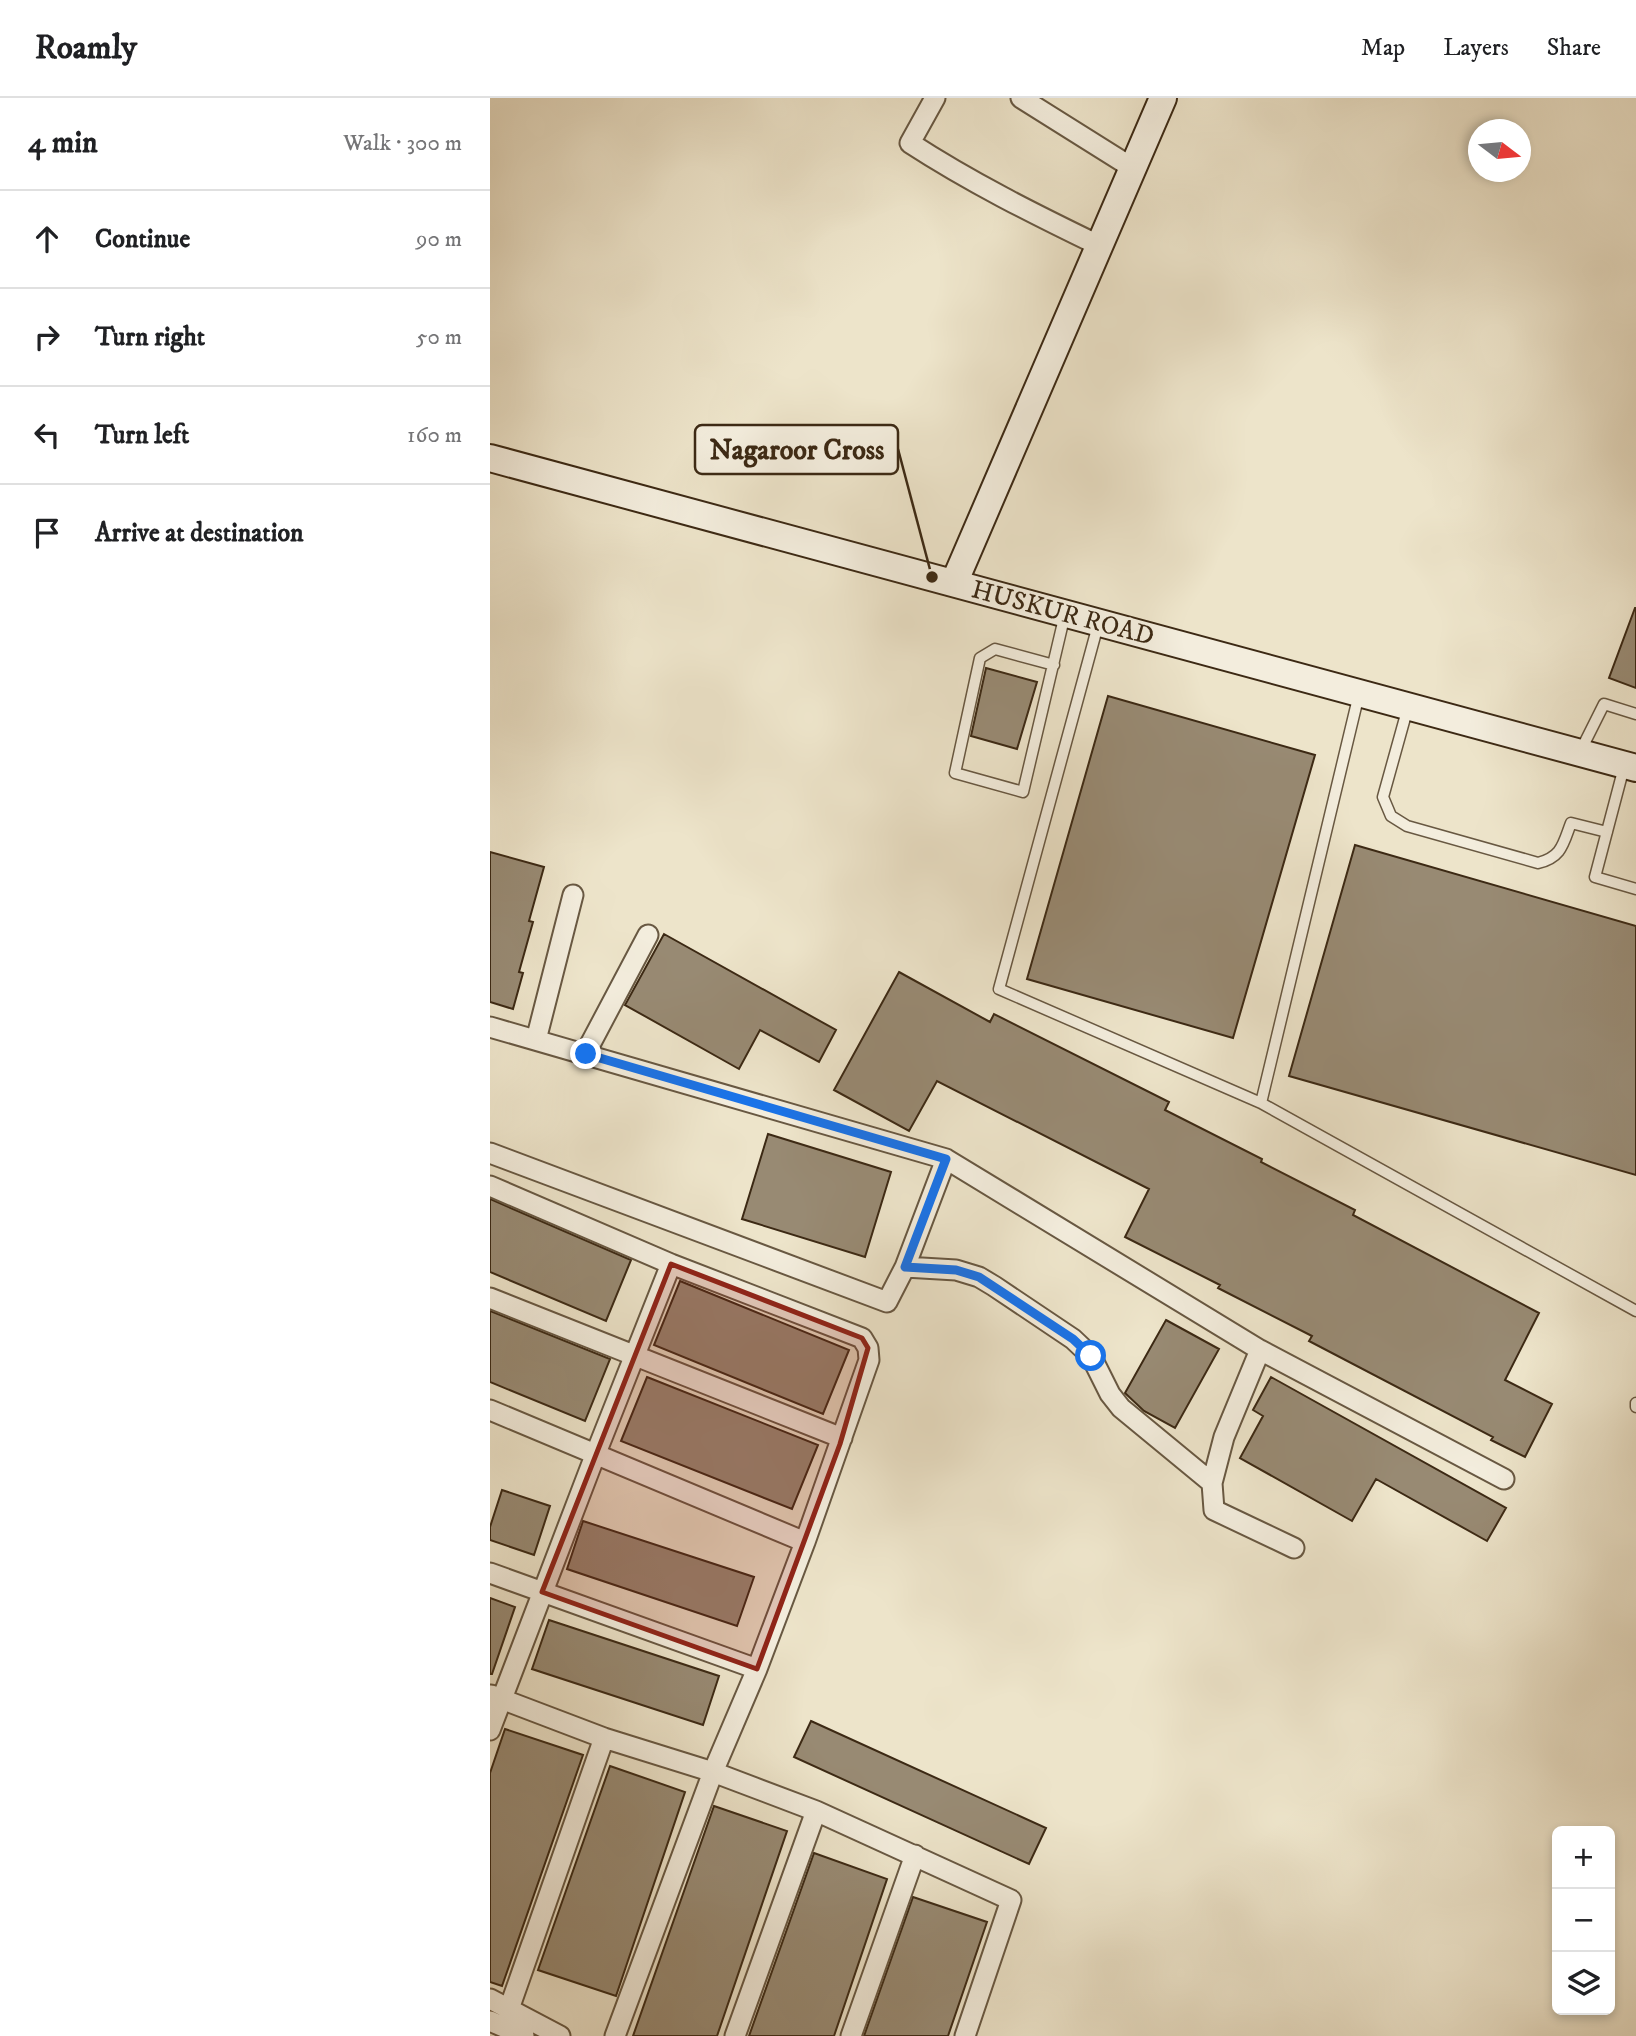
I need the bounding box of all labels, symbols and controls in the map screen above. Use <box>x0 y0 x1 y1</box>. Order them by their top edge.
text: Roamly <box>35 28 137 69</box>
text: Map <box>1361 33 1405 63</box>
text: Layers <box>1443 33 1509 63</box>
text: Share <box>1547 33 1601 63</box>
north arrow <box>1468 119 1531 182</box>
text: 4 min <box>28 125 98 162</box>
text: Walk · 300 m <box>343 129 462 158</box>
icon: ahead <box>28 220 66 258</box>
text: Continue <box>95 223 190 256</box>
text: 90 m <box>416 225 462 254</box>
icon: right <box>28 318 66 356</box>
text: Turn right <box>95 321 205 354</box>
text: 50 m <box>416 323 462 352</box>
icon: left <box>28 416 66 454</box>
text: Turn left <box>95 419 189 452</box>
text: 160 m <box>407 421 462 450</box>
callout: Nagaroor Cross <box>695 425 898 474</box>
text: Nagaroor Cross <box>710 433 885 468</box>
icon: arrive <box>28 514 66 552</box>
text: Arrive at destination <box>95 517 304 550</box>
street label: HUSKUR ROAD <box>968 573 1158 654</box>
route end <box>570 1038 601 1069</box>
route start <box>1075 1340 1106 1371</box>
map controls <box>1552 1826 1615 2015</box>
button: + <box>1552 1826 1615 1889</box>
button: − <box>1552 1889 1615 1952</box>
button: layers <box>1552 1952 1615 2015</box>

